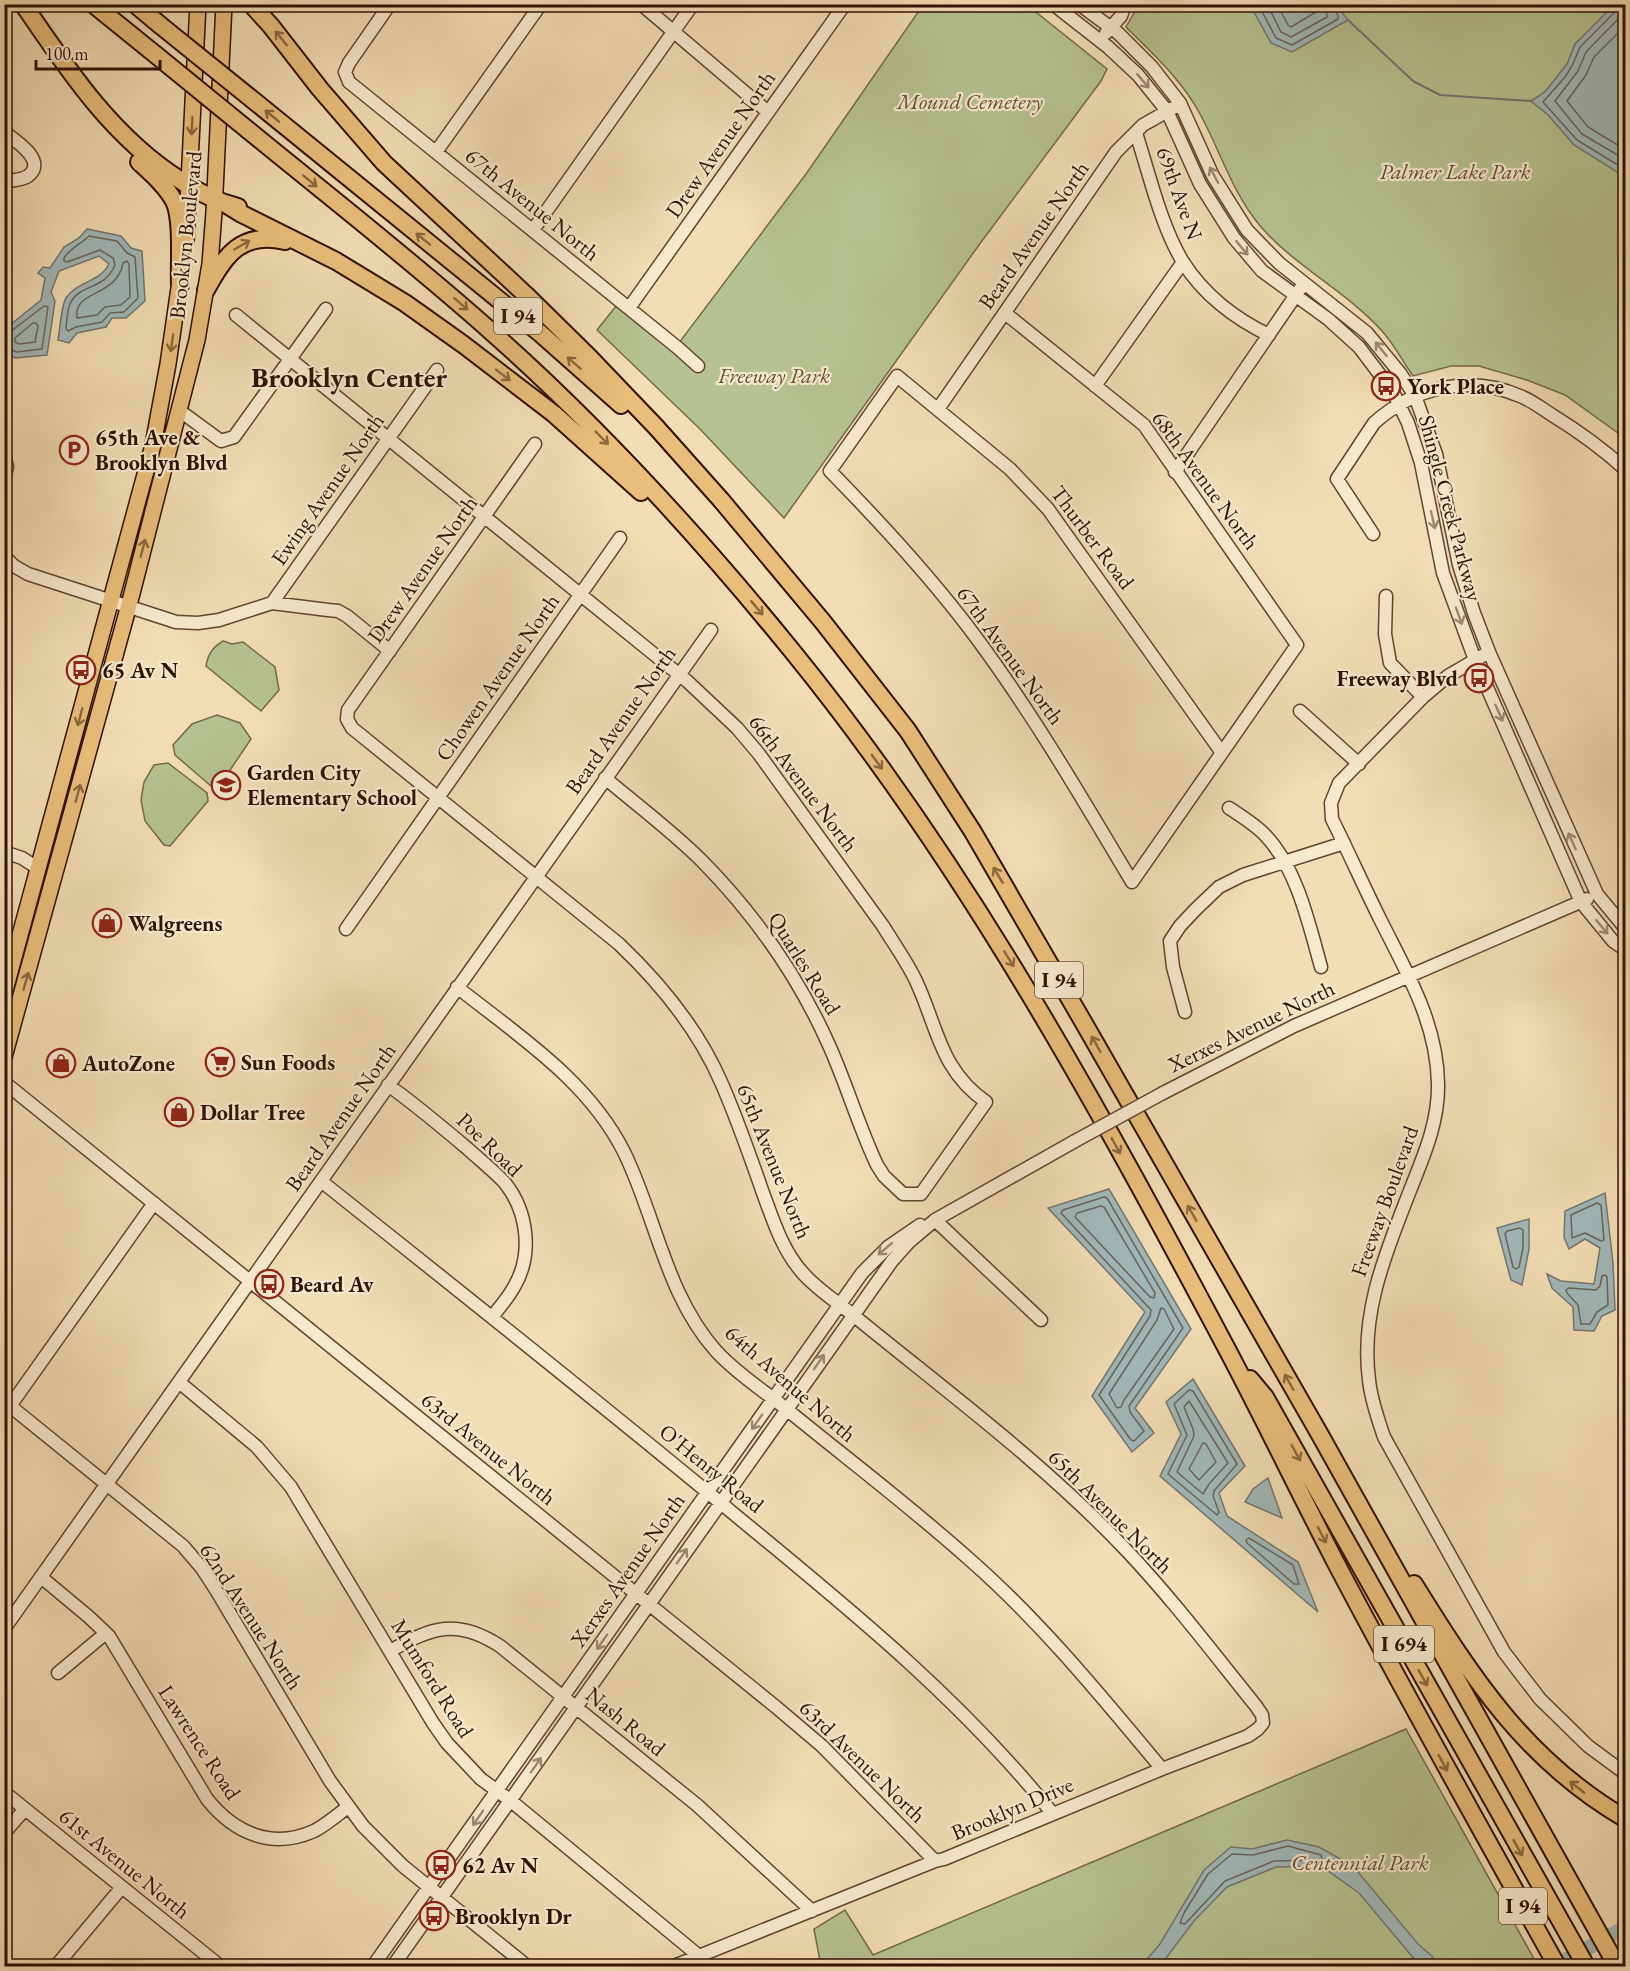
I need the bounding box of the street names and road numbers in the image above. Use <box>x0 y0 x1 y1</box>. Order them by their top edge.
street label: Drew Avenue North <box>659 65 782 224</box>
street label: 67th Avenue North <box>459 141 606 268</box>
street label: 69th Ave N <box>1149 143 1210 244</box>
street label: Brooklyn Boulevard <box>162 149 209 321</box>
street label: Beard Avenue North <box>971 155 1095 315</box>
road number: I 94 <box>494 298 542 334</box>
street label: 68th Avenue North <box>1145 405 1266 556</box>
street label: Ewing Avenue North <box>264 408 391 571</box>
street label: Shingle Creek Parkway <box>1412 412 1489 605</box>
street label: Thurber Road <box>1044 480 1142 596</box>
street label: Drew Avenue North <box>361 490 484 649</box>
street label: 67th Avenue North <box>950 580 1071 731</box>
street label: Chowen Avenue North <box>429 588 566 767</box>
street label: Beard Avenue North <box>558 640 682 800</box>
street label: 66th Avenue North <box>742 709 865 858</box>
street label: Quarles Road <box>762 906 848 1021</box>
road number: I 94 <box>1035 962 1083 998</box>
street label: Xerxes Avenue North <box>1162 974 1339 1080</box>
street label: Beard Avenue North <box>278 1037 402 1197</box>
street label: 65th Avenue North <box>730 1079 819 1243</box>
street label: Poe Road <box>450 1106 529 1184</box>
street label: Freeway Boulevard <box>1344 1121 1426 1281</box>
street label: 64th Avenue North <box>719 1318 863 1449</box>
street label: 63rd Avenue North <box>415 1385 562 1512</box>
street label: O'Henry Road <box>653 1417 771 1520</box>
street label: 65th Avenue North <box>1042 1443 1179 1580</box>
street label: Xerxes Avenue North <box>563 1487 691 1654</box>
street label: 62nd Avenue North <box>193 1537 310 1695</box>
street label: Mumford Road <box>385 1613 481 1744</box>
road number: I 694 <box>1374 1626 1434 1662</box>
street label: Lawrence Road <box>152 1679 248 1806</box>
street label: Nash Road <box>580 1680 672 1763</box>
street label: 63rd Avenue North <box>793 1693 932 1829</box>
street label: Brooklyn Drive <box>947 1770 1078 1847</box>
street label: 61st Avenue North <box>53 1801 196 1925</box>
road number: I 94 <box>1499 1888 1547 1924</box>

